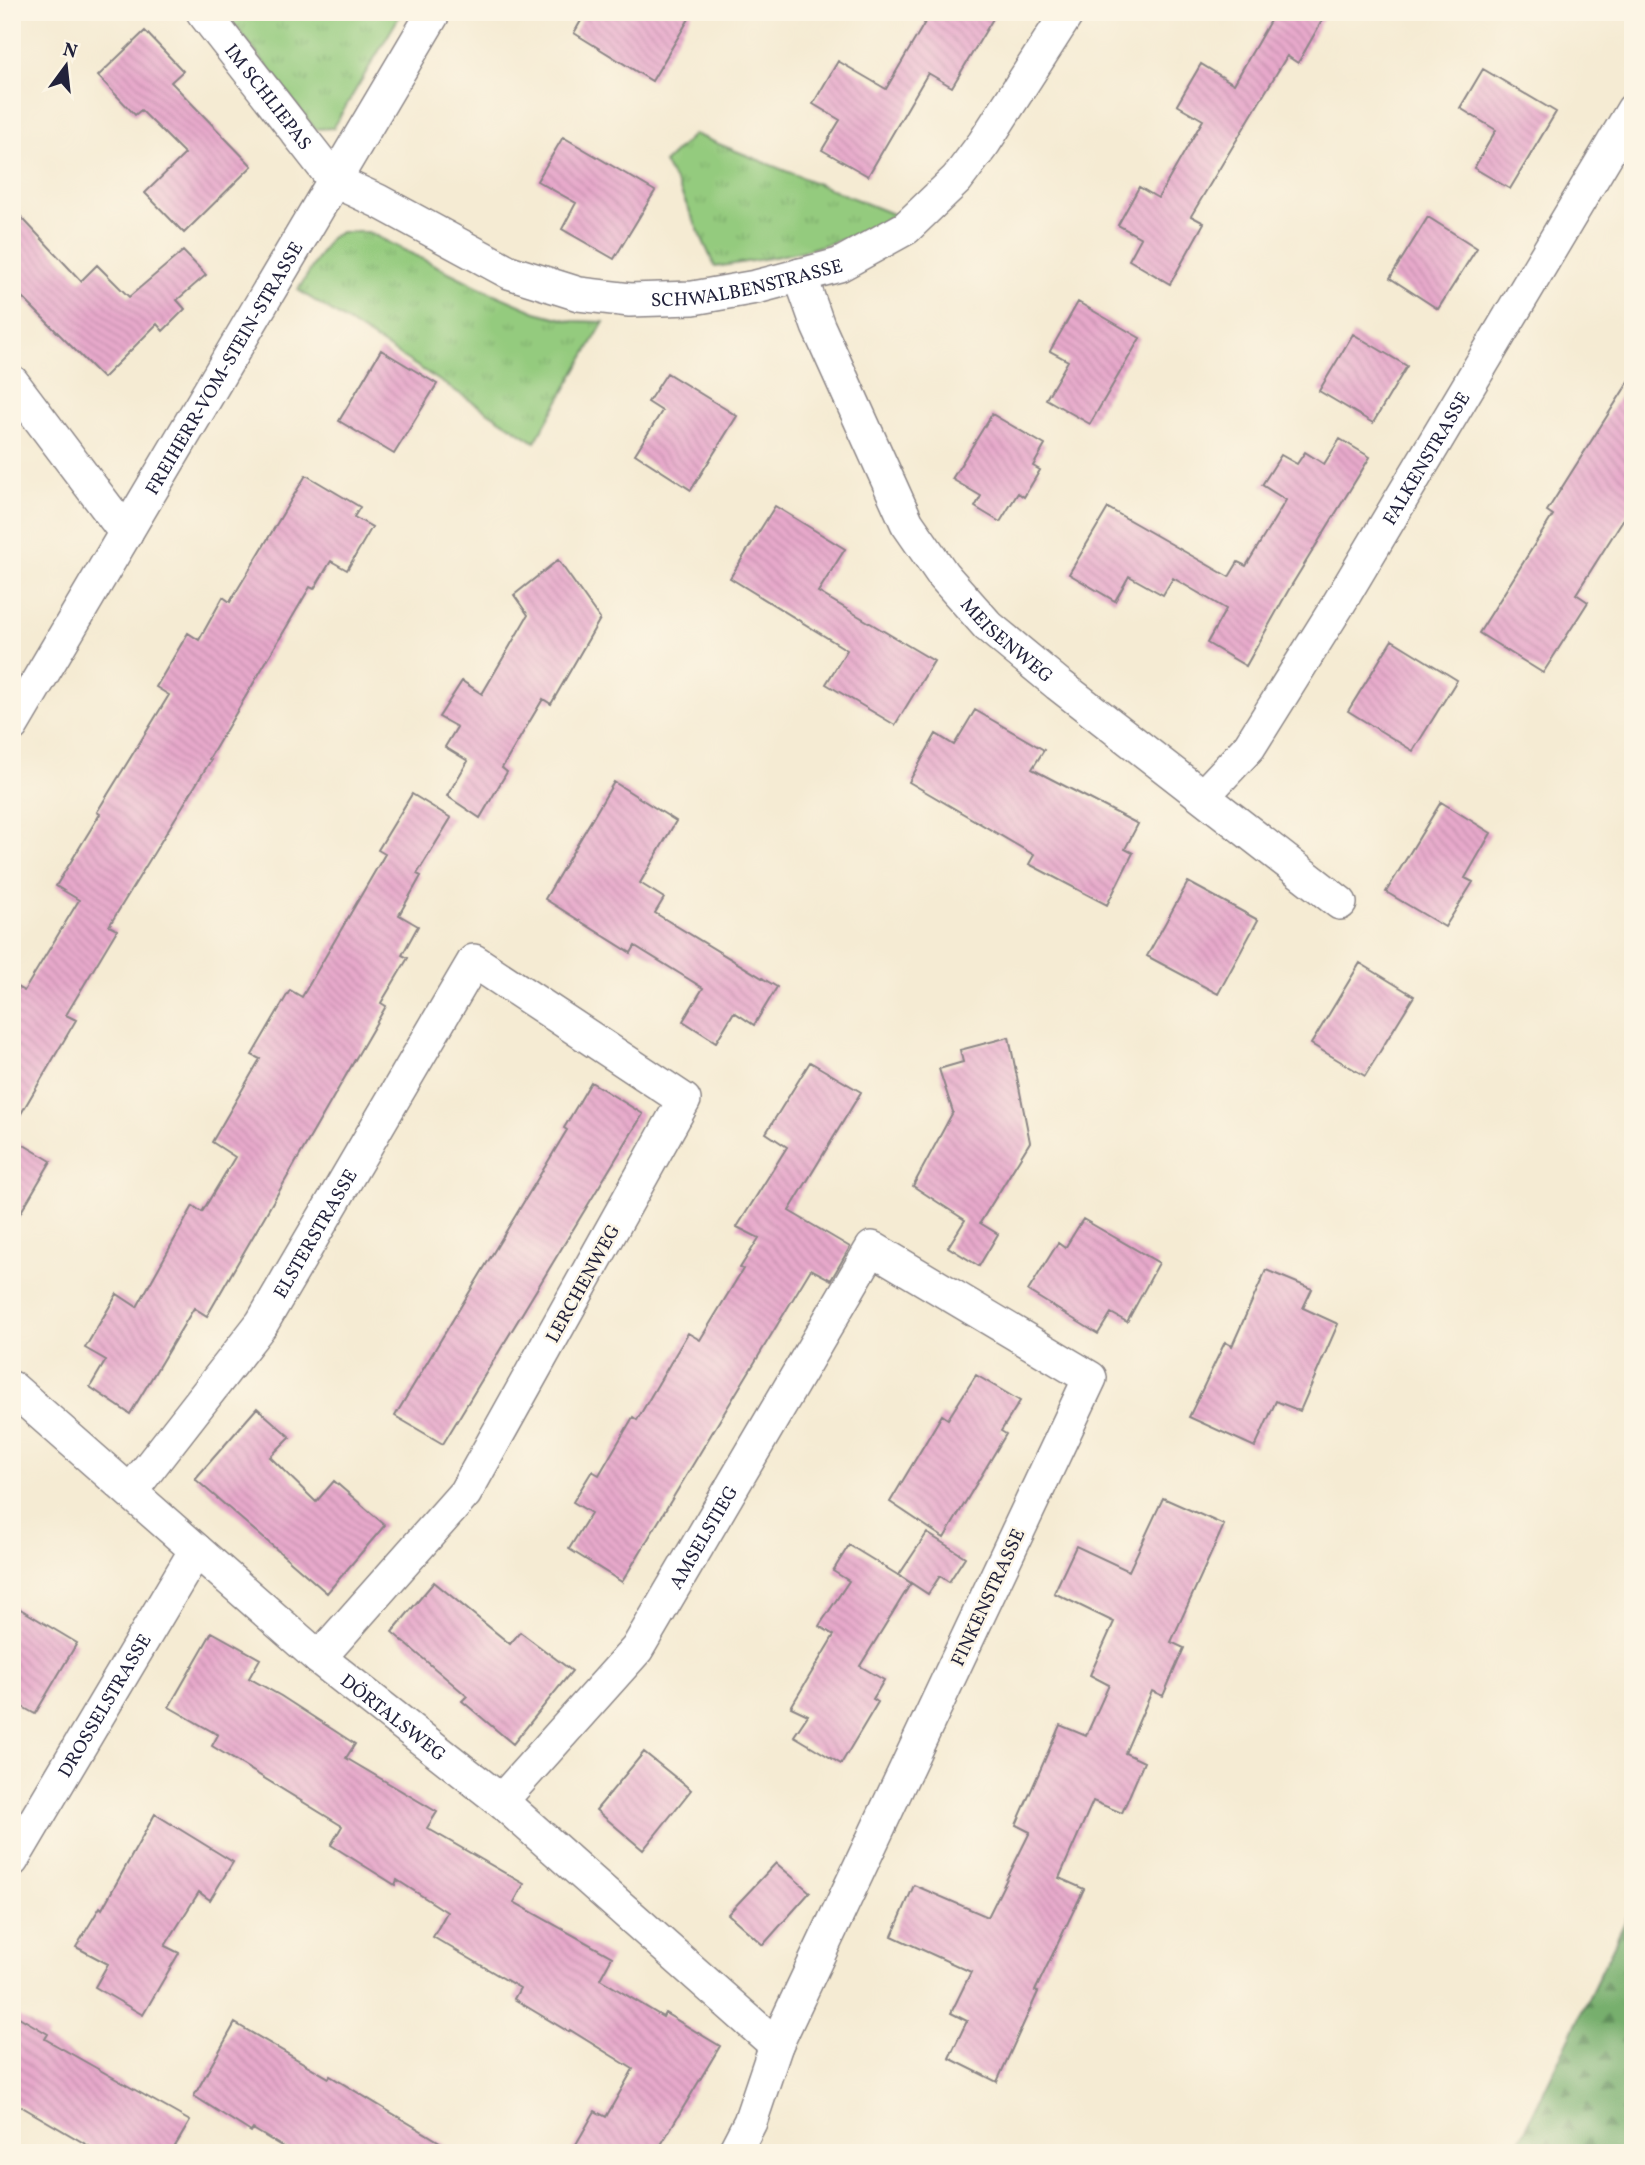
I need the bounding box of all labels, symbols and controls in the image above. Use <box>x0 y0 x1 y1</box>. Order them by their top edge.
north arrow <box>32 32 102 102</box>
text: N <box>60 37 80 66</box>
street label: IM SCHLIEPAS <box>218 39 317 156</box>
street label: FREIHERR-VOM-STEIN-STRASSE <box>140 237 310 500</box>
street label: SCHWALBENSTRASSE <box>651 254 846 314</box>
street label: FALKENSTRASSE <box>1378 387 1477 531</box>
street label: MEISENWEG <box>954 593 1058 690</box>
street label: ELSTERSTRASSE <box>268 1165 364 1304</box>
street label: LERCHENWEG <box>540 1220 627 1348</box>
street label: AMSELSTIEG <box>664 1481 745 1594</box>
street label: FINKENSTRASSE <box>946 1525 1032 1671</box>
street label: DROSSELSTRASSE <box>53 1630 158 1783</box>
street label: DÖRTALSWEG <box>334 1669 451 1768</box>

